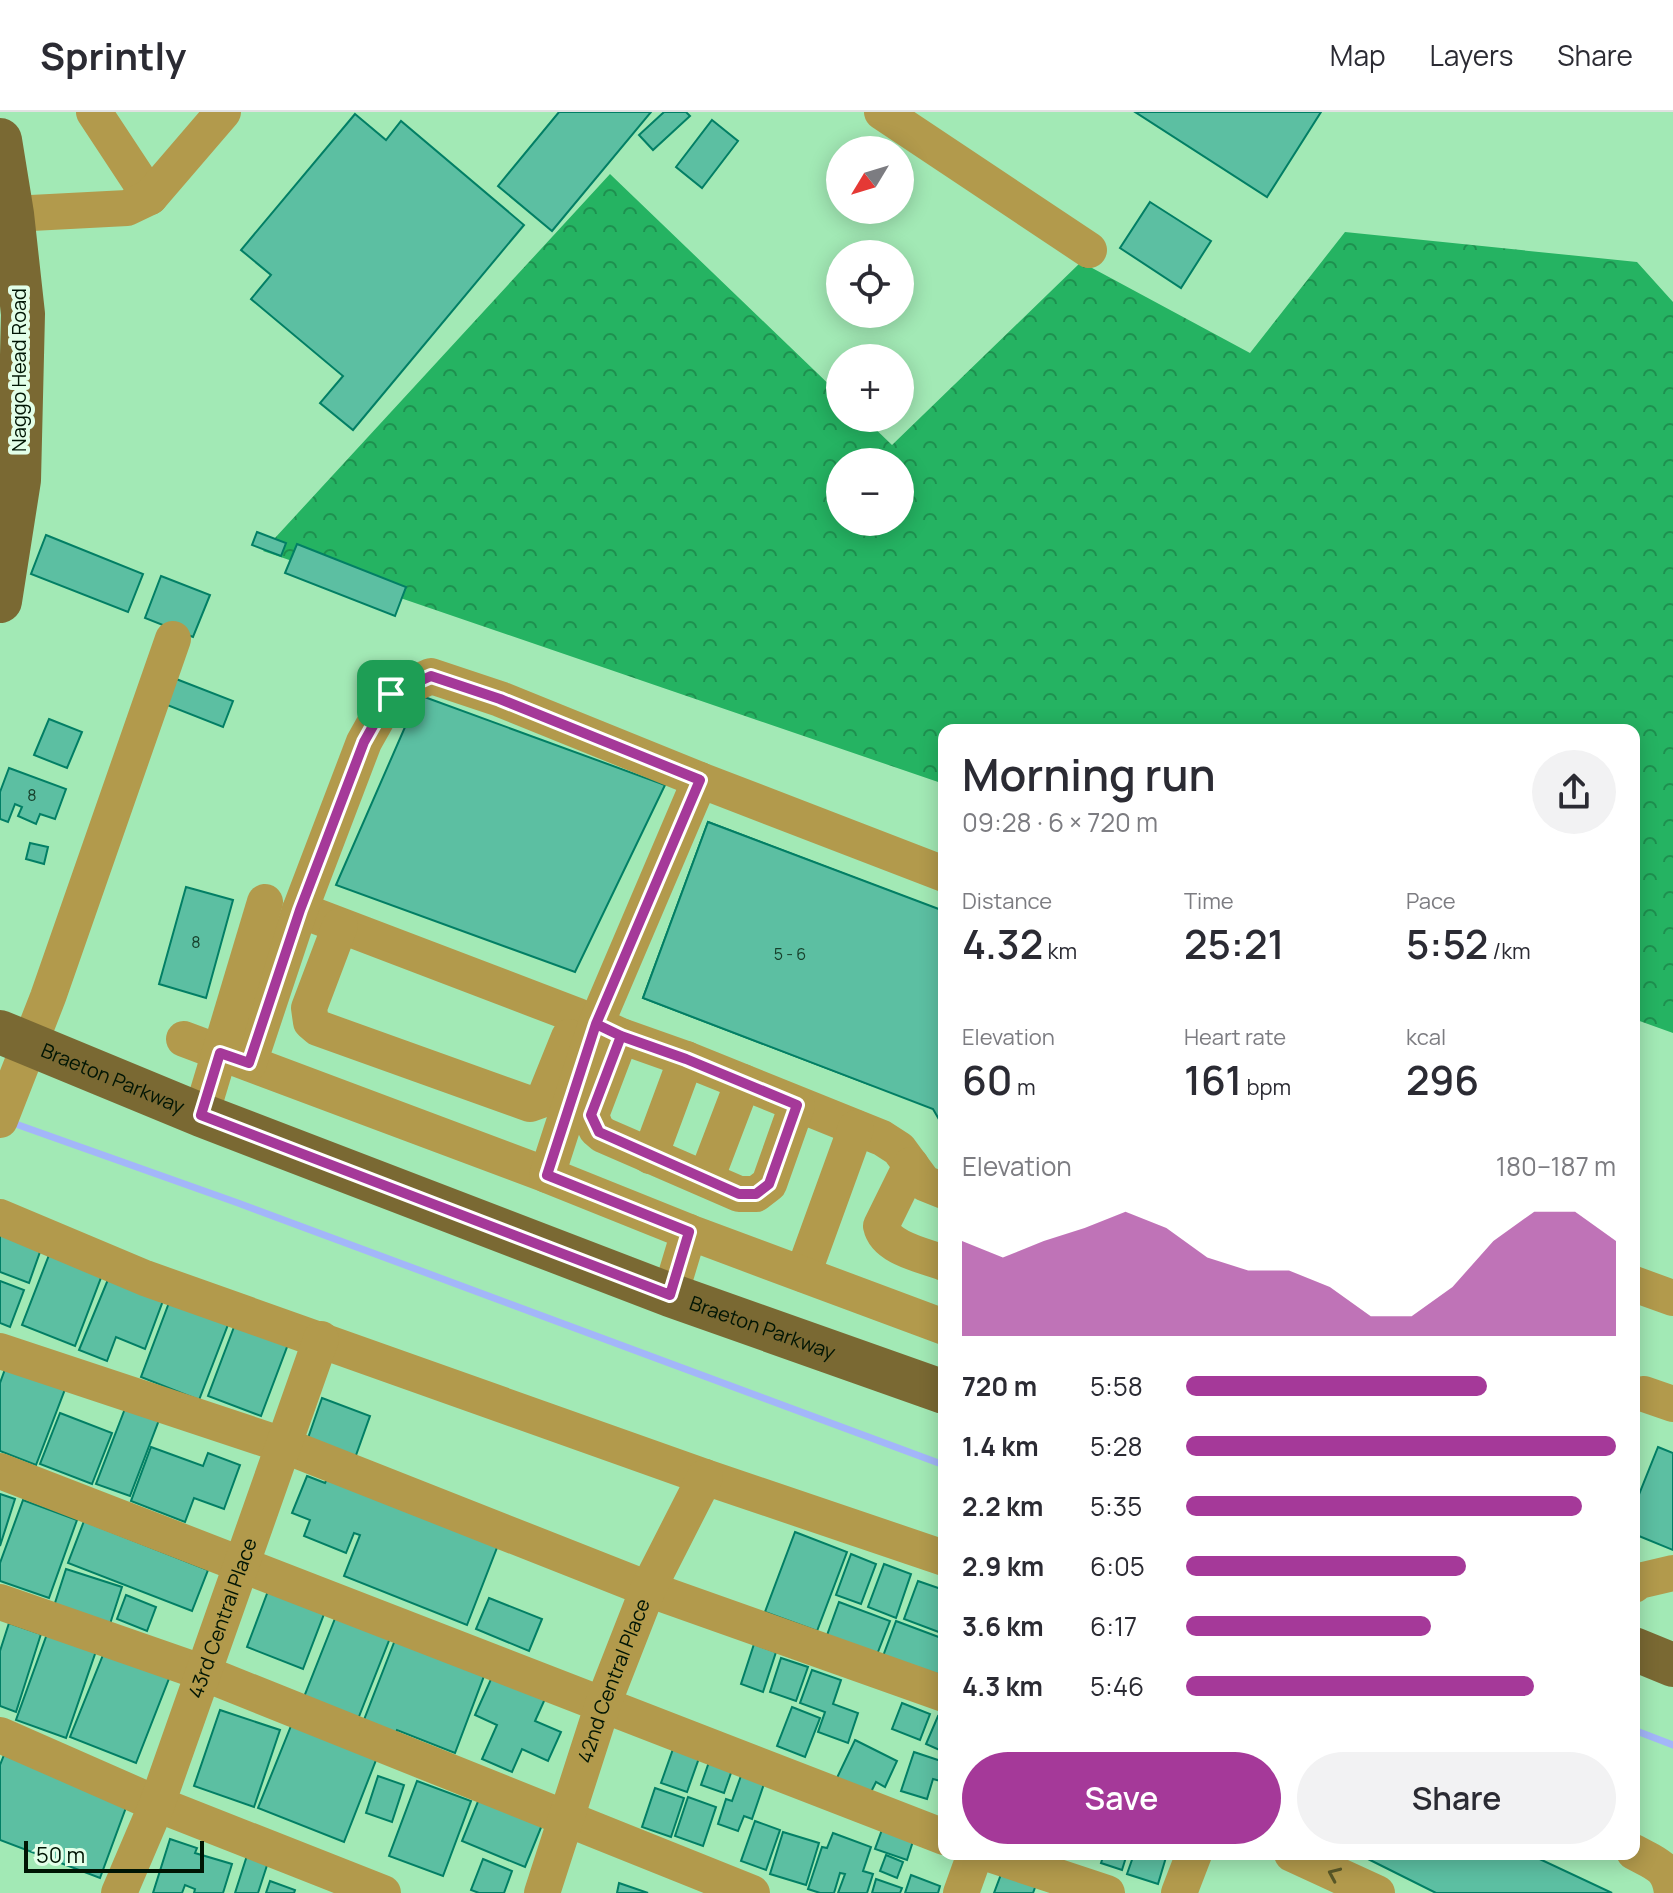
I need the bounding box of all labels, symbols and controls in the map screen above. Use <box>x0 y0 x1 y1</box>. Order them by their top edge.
text: Sprintly <box>40 29 186 81</box>
text: Map <box>1330 36 1386 74</box>
text: Layers <box>1430 36 1513 74</box>
text: Share <box>1557 36 1633 74</box>
north arrow <box>826 136 914 224</box>
map controls <box>826 136 914 536</box>
button: locate <box>826 240 914 328</box>
street label: Naggo Head Road <box>5 288 32 452</box>
button: + <box>826 344 914 432</box>
button: − <box>826 448 914 536</box>
pin <box>357 660 425 728</box>
icon: arrive <box>369 672 413 716</box>
text: Morning run <box>962 744 1216 804</box>
button: share <box>1532 750 1616 834</box>
house number: 8 <box>27 784 37 806</box>
text: 09:28 · 6 × 720 m <box>962 804 1158 840</box>
text: Distance <box>962 886 1052 916</box>
text: Time <box>1184 886 1234 916</box>
text: Pace <box>1406 886 1456 916</box>
text: 4.32 <box>962 916 1043 971</box>
text: 25:21 <box>1184 916 1284 971</box>
text: 5:52 <box>1406 916 1488 971</box>
house number: 8 <box>191 931 201 953</box>
text: km <box>1043 936 1077 966</box>
text: /km <box>1488 936 1531 966</box>
house number: 5 - 6 <box>774 943 806 965</box>
text: Elevation <box>962 1022 1055 1052</box>
text: Heart rate <box>1184 1022 1286 1052</box>
text: kcal <box>1406 1022 1446 1052</box>
street label: Braeton Parkway <box>37 1036 189 1120</box>
text: 60 <box>962 1052 1013 1107</box>
text: 161 <box>1184 1052 1242 1107</box>
text: 296 <box>1406 1052 1479 1107</box>
text: m <box>1013 1072 1036 1102</box>
text: bpm <box>1242 1072 1291 1102</box>
text: Elevation <box>962 1148 1072 1184</box>
text: 180–187 m <box>1496 1148 1616 1184</box>
street label: Braeton Parkway <box>686 1289 840 1366</box>
text: 720 m <box>962 1368 1037 1404</box>
text: 5:58 <box>1090 1368 1143 1404</box>
text: 1.4 km <box>962 1428 1039 1464</box>
text: 5:28 <box>1090 1428 1143 1464</box>
text: 2.2 km <box>962 1488 1043 1524</box>
text: 5:35 <box>1090 1488 1142 1524</box>
street label: 43rd Central Place <box>181 1534 263 1702</box>
text: 2.9 km <box>962 1548 1044 1584</box>
text: 6:05 <box>1090 1548 1145 1584</box>
street label: 42nd Central Place <box>571 1594 656 1766</box>
text: 3.6 km <box>962 1608 1044 1644</box>
text: 6:17 <box>1090 1608 1137 1644</box>
text: 4.3 km <box>962 1668 1043 1704</box>
text: 5:46 <box>1090 1668 1144 1704</box>
button: Save <box>962 1752 1281 1844</box>
button: Share <box>1297 1752 1616 1844</box>
scale bar <box>24 1837 204 1873</box>
text: 50 m <box>36 1840 85 1870</box>
one-way arrow <box>1328 1867 1343 1883</box>

